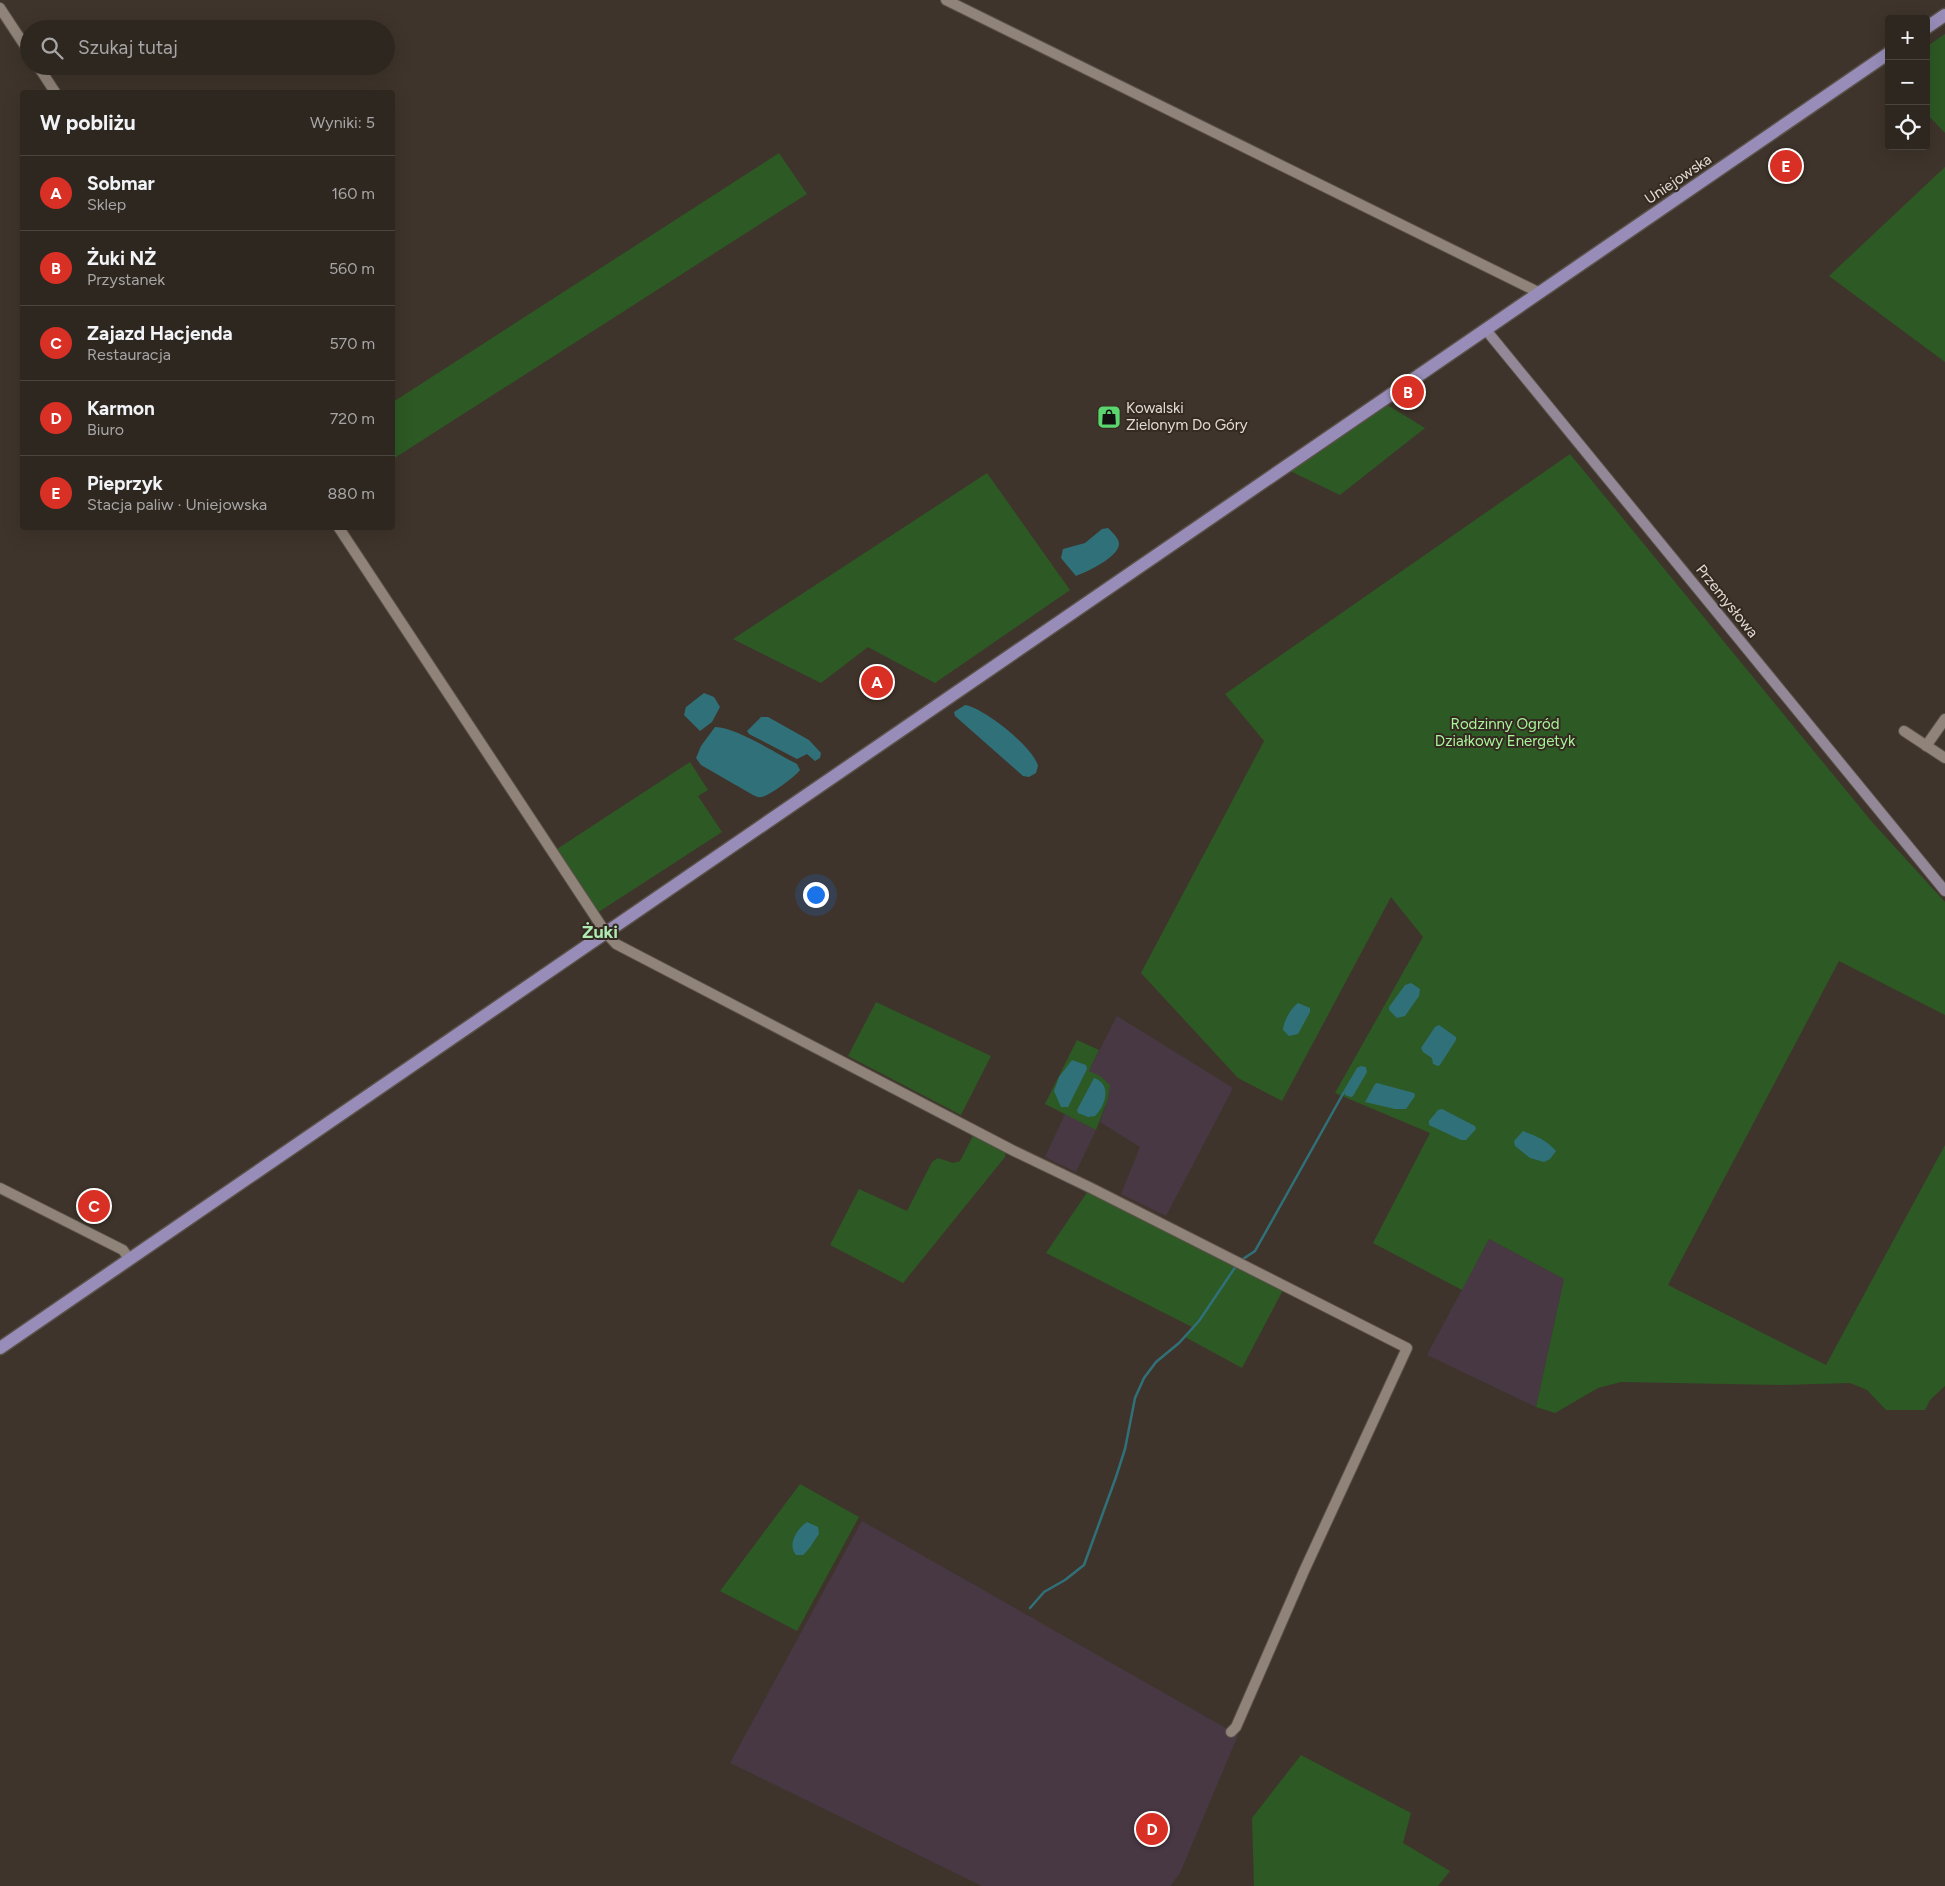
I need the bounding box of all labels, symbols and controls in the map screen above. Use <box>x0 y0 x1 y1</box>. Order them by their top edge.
map controls <box>1885 15 1930 150</box>
button: + <box>1885 15 1930 60</box>
search box <box>20 20 395 75</box>
icon: search <box>38 34 66 62</box>
text: Szukaj tutaj <box>78 36 178 59</box>
button: − <box>1885 60 1930 105</box>
button: locate <box>1885 105 1930 150</box>
text: W pobliżu <box>40 110 136 135</box>
text: Wyniki: 5 <box>310 113 375 132</box>
pin: E <box>1770 147 1802 185</box>
street label: Uniejowska <box>1641 150 1715 208</box>
text: Sobmar <box>87 172 155 195</box>
text: A <box>50 184 62 203</box>
text: 160 m <box>332 184 375 203</box>
text: Sklep <box>87 195 126 214</box>
text: Żuki NŻ <box>87 247 156 270</box>
text: B <box>51 259 61 278</box>
text: 560 m <box>329 259 375 278</box>
text: Przystanek <box>87 270 165 289</box>
text: Zajazd Hacjenda <box>87 322 233 345</box>
text: C <box>50 334 62 353</box>
text: 570 m <box>329 334 375 353</box>
text: Restauracja <box>87 345 171 364</box>
pin: B <box>1392 373 1424 411</box>
text: Karmon <box>87 397 155 420</box>
place label: Kowalski Zielonym Do Góry <box>1126 399 1248 434</box>
shop icon: Kowalski Zielonym Do Góry <box>1096 404 1122 430</box>
text: D <box>50 409 62 428</box>
text: 720 m <box>330 409 375 428</box>
text: Biuro <box>87 420 124 439</box>
text: Pieprzyk <box>87 472 163 495</box>
text: E <box>51 484 61 503</box>
text: 880 m <box>328 484 375 503</box>
text: Stacja paliw · Uniejowska <box>87 495 267 514</box>
street label: Przemysłowa <box>1692 561 1762 641</box>
pin: A <box>861 663 893 701</box>
park label: Rodzinny Ogród Działkowy Energetyk <box>1435 715 1576 750</box>
your location <box>803 882 829 908</box>
district label: Żuki <box>582 921 618 943</box>
pin: C <box>78 1187 110 1225</box>
pin: D <box>1136 1810 1168 1848</box>

